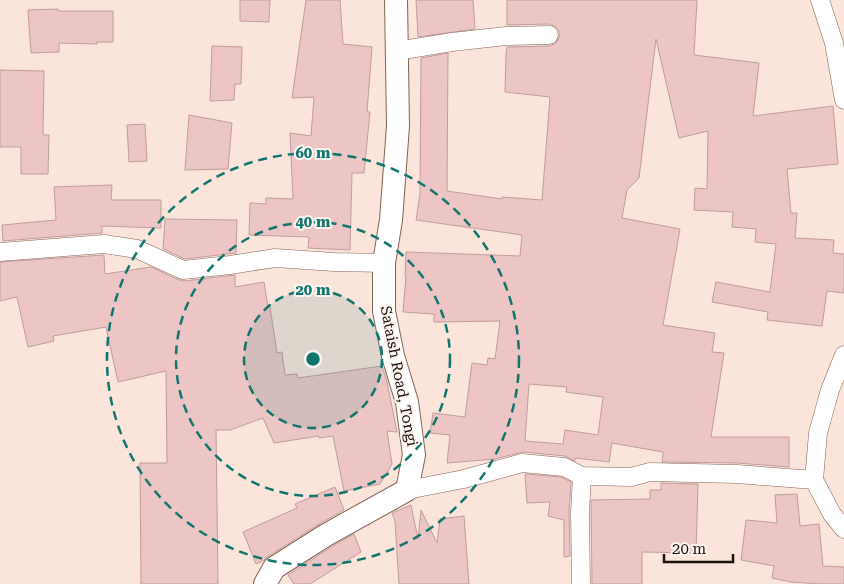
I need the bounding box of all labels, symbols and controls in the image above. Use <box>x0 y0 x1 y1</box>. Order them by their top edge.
text: 60 m <box>295 144 331 162</box>
text: 40 m <box>295 213 331 231</box>
text: 20 m <box>295 281 331 299</box>
street label: Sataish Road, Tongi <box>377 304 421 448</box>
centre of rings <box>304 350 322 368</box>
scale bar <box>664 532 733 564</box>
text: 20 m <box>672 540 707 558</box>

